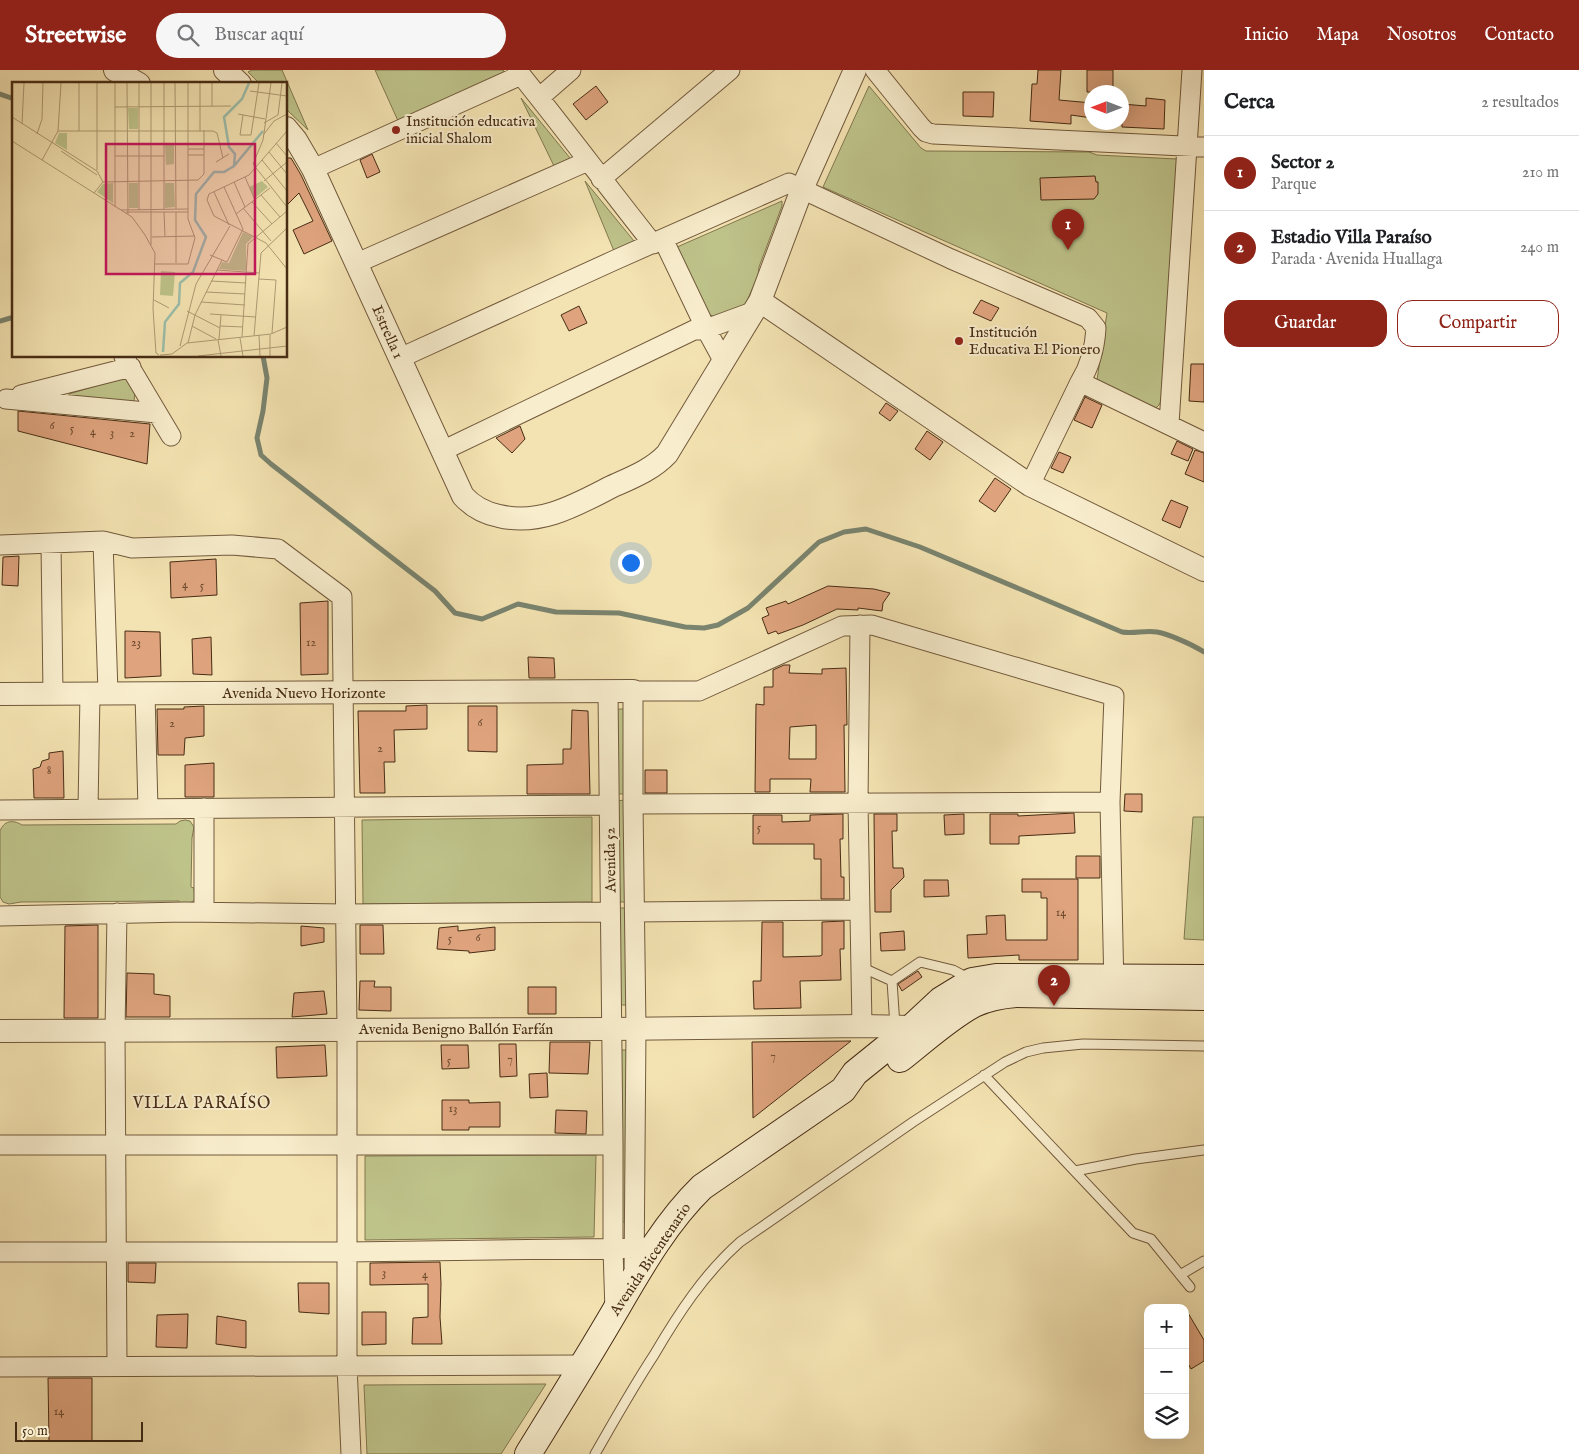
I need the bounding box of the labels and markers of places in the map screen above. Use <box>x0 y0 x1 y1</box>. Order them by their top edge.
place label: Institución educativa inicial Shalom <box>406 112 536 148</box>
marker: Institución educativa inicial Shalom <box>390 124 402 136</box>
pin: 1 <box>1052 209 1084 250</box>
place label: Institución Educativa El Pionero <box>969 323 1100 359</box>
marker: Institución Educativa El Pionero <box>953 335 965 347</box>
pin: 2 <box>1038 965 1070 1006</box>

